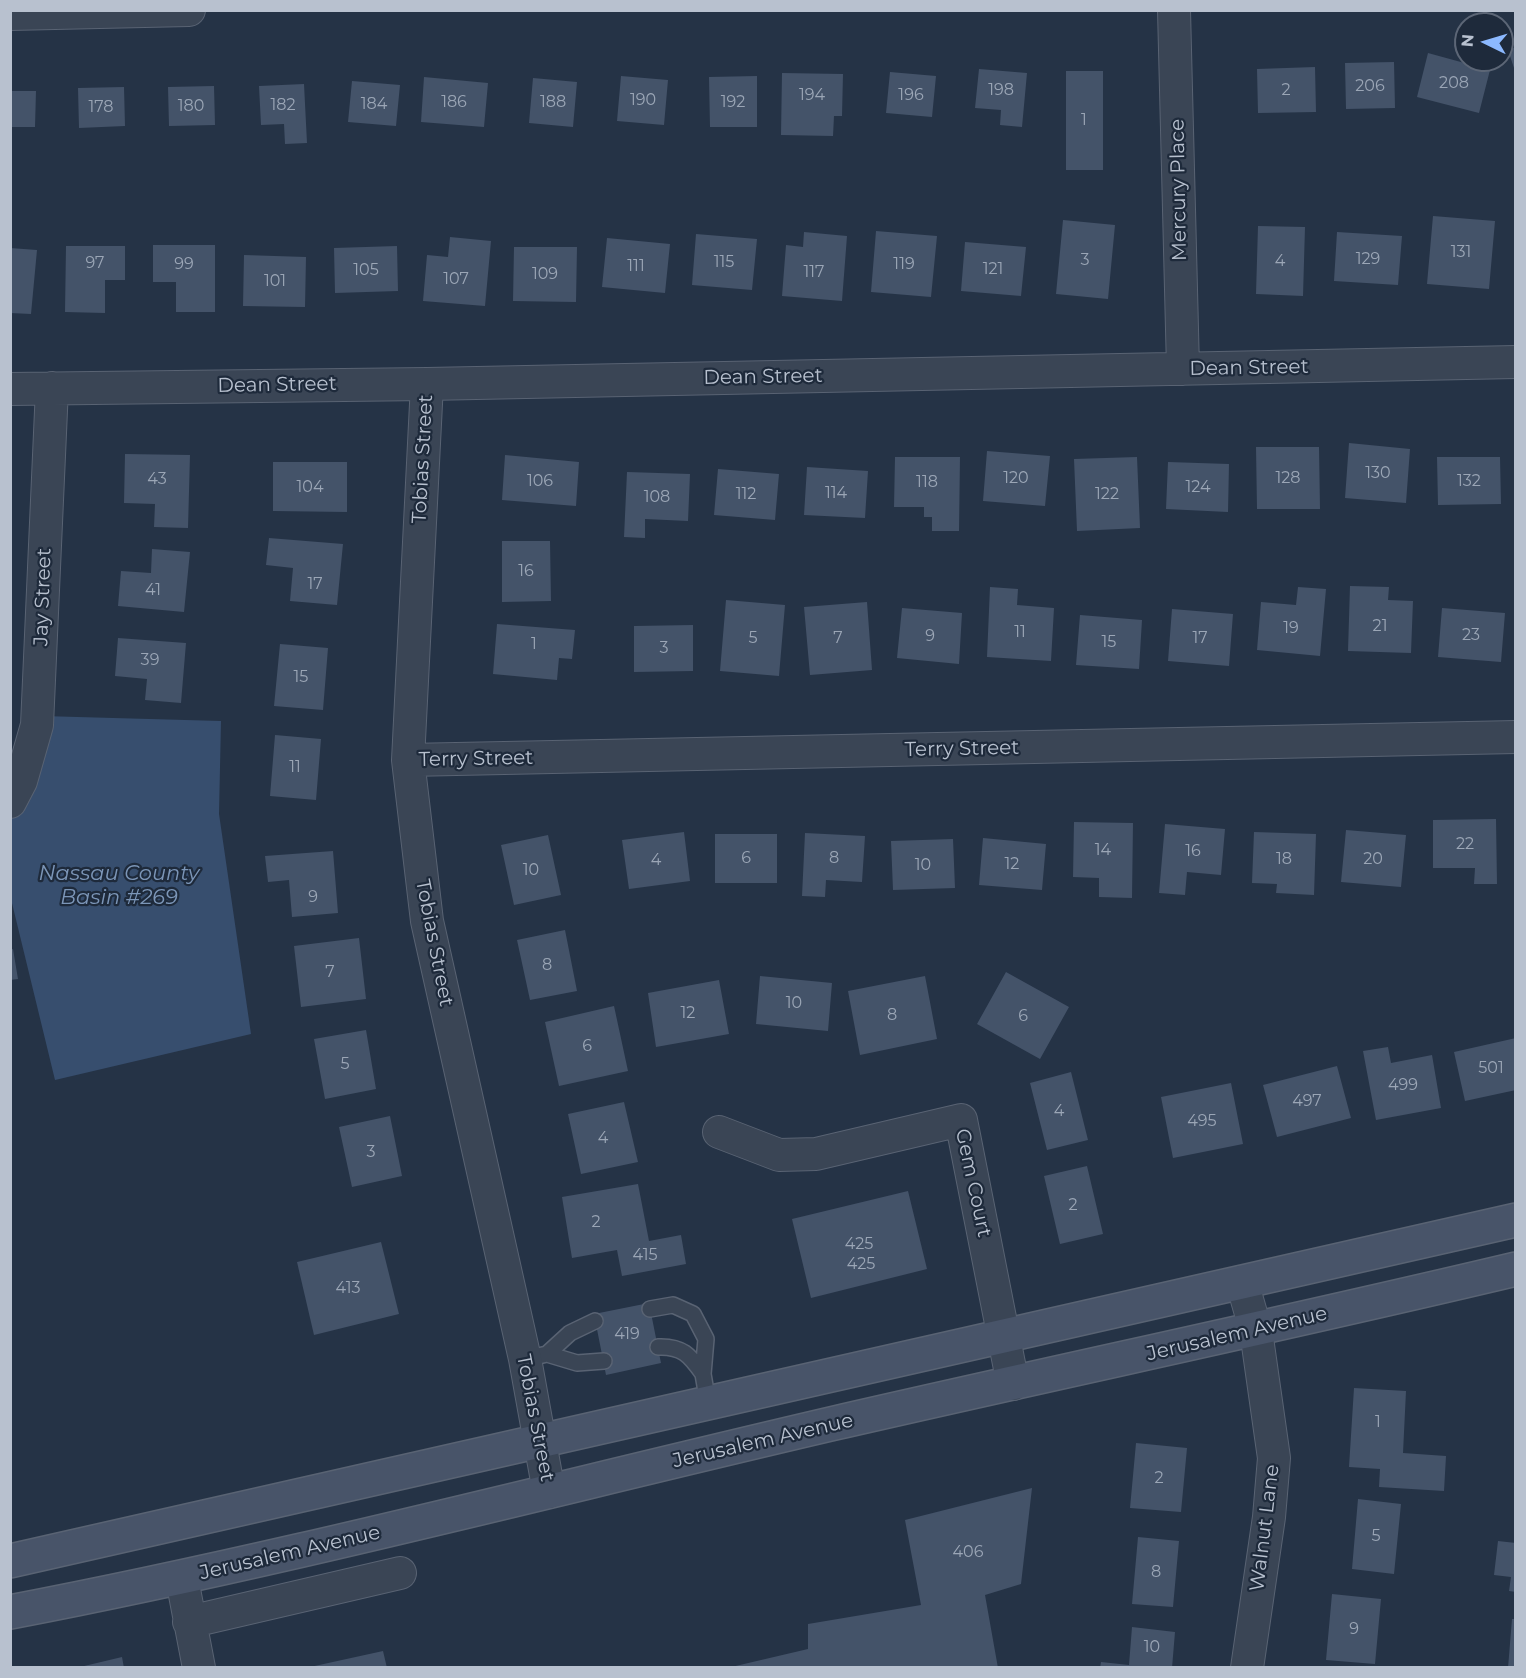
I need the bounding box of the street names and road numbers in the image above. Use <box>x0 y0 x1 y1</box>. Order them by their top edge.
street label: Mercury Place <box>1166 119 1192 261</box>
street label: Dean Street <box>1189 355 1309 381</box>
street label: Dean Street <box>703 364 823 390</box>
street label: Dean Street <box>217 372 337 398</box>
street label: Tobias Street <box>408 394 438 524</box>
street label: Jay Street <box>29 548 57 646</box>
street label: Terry Street <box>904 736 1020 762</box>
street label: Terry Street <box>418 746 534 772</box>
street label: Tobias Street <box>410 877 458 1009</box>
street label: Gem Court <box>950 1127 996 1239</box>
street label: Jerusalem Avenue <box>1144 1302 1330 1366</box>
street label: Tobias Street <box>511 1352 559 1484</box>
street label: Jerusalem Avenue <box>670 1409 856 1473</box>
street label: Walnut Lane <box>1245 1463 1285 1593</box>
street label: Jerusalem Avenue <box>197 1521 383 1585</box>

